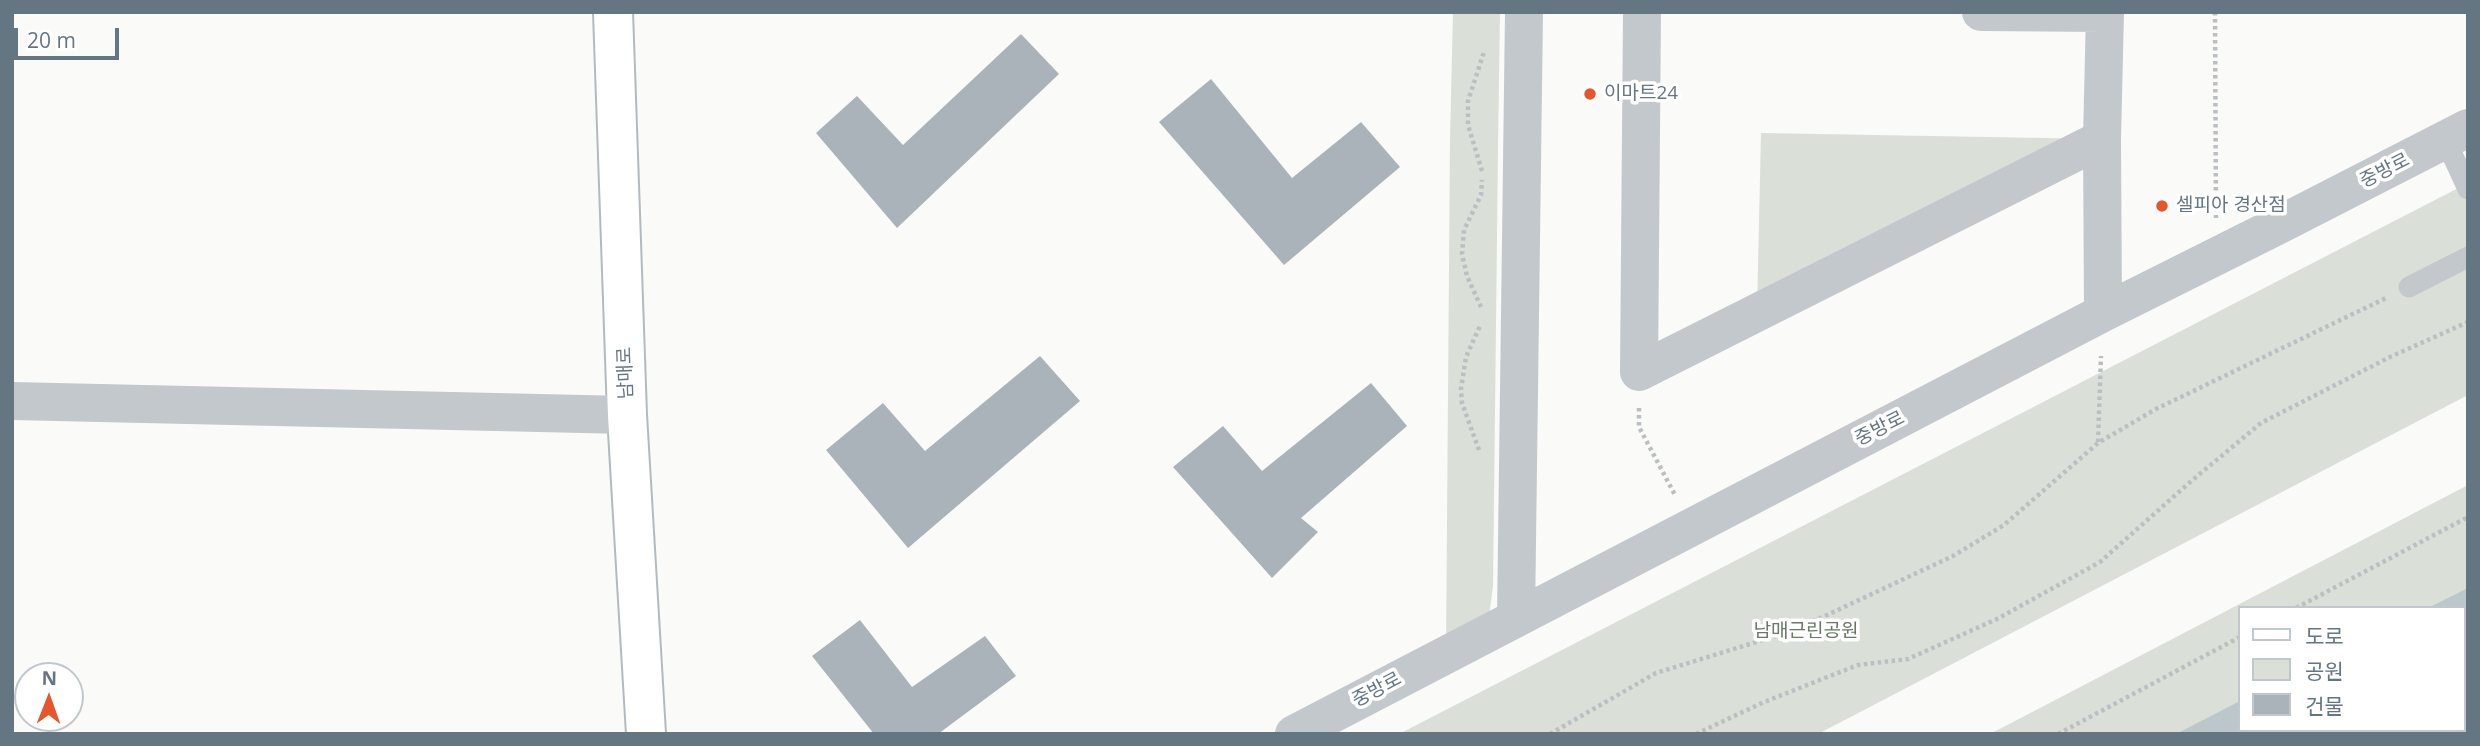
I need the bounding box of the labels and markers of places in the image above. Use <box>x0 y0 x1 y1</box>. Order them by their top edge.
place label: 이마트24 <box>1604 83 1678 105</box>
marker: 이마트24 <box>1582 86 1598 102</box>
place label: 셀피아 경산점 <box>2176 195 2286 217</box>
marker: 셀피아 경산점 <box>2154 198 2170 214</box>

